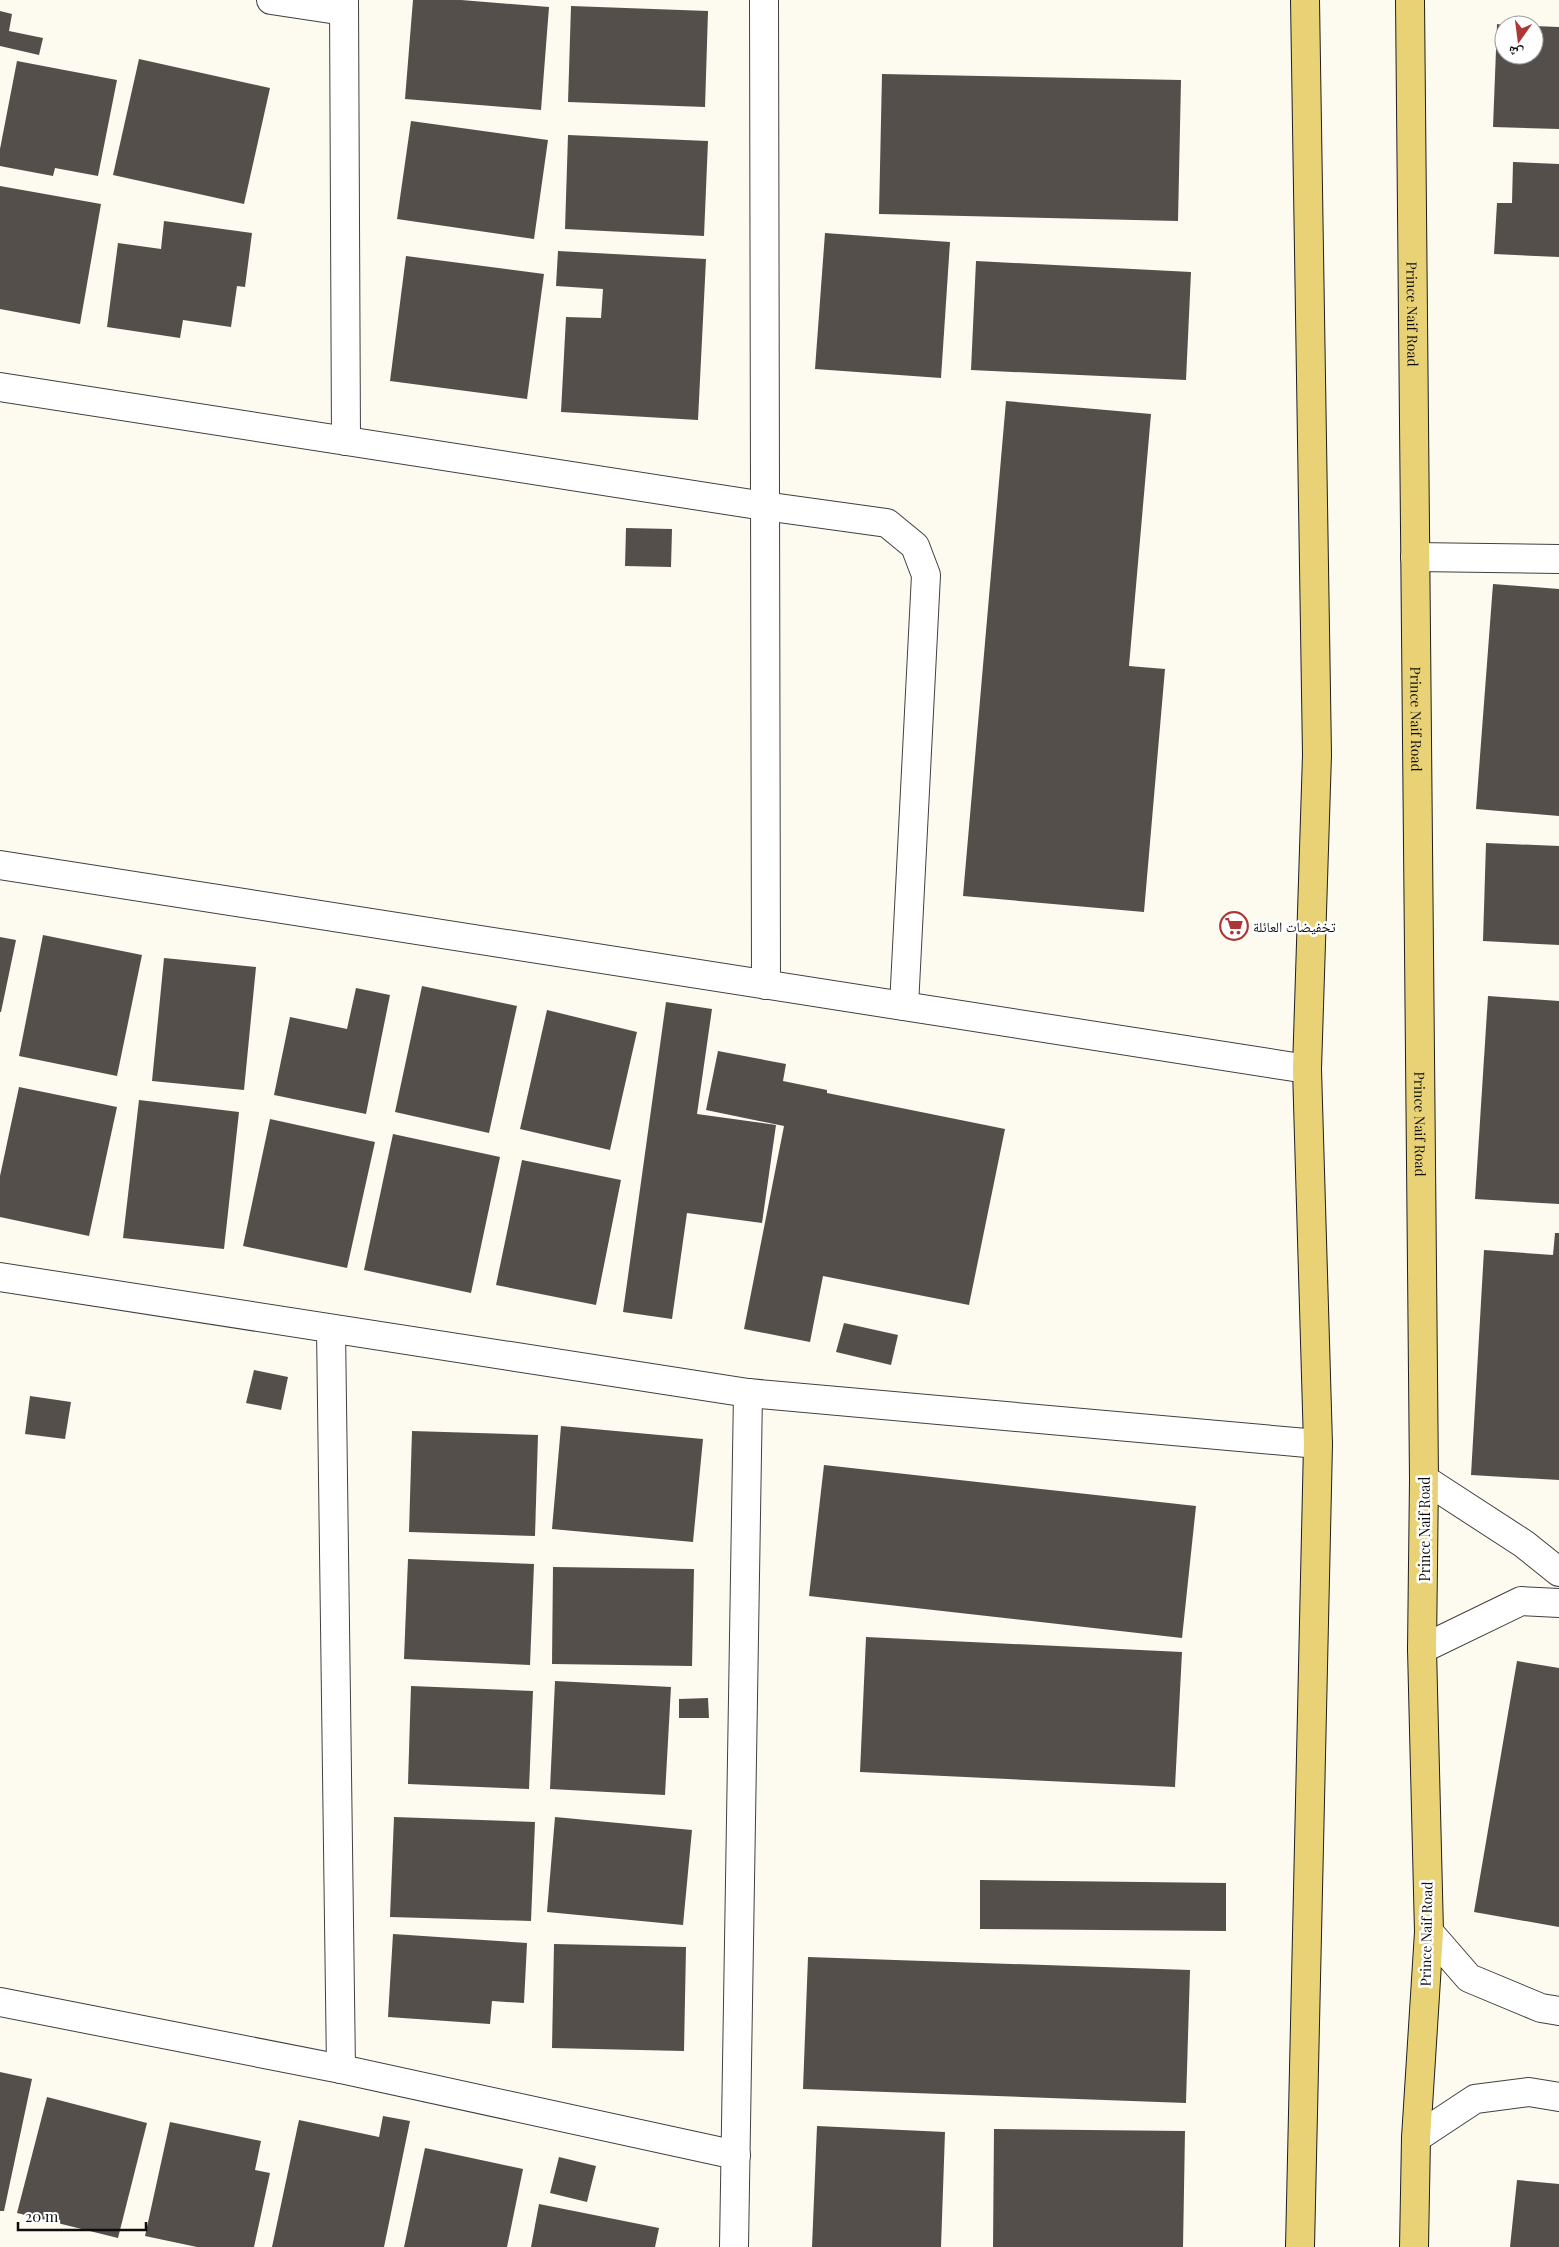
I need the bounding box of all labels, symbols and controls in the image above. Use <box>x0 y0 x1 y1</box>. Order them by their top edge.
north arrow <box>1494 15 1544 65</box>
text: ش <box>1506 42 1525 64</box>
street label: Prince Naif Road <box>1403 261 1423 367</box>
street label: Prince Naif Road <box>1407 666 1427 772</box>
supermarket icon: تخفيضات العائلة <box>1219 911 1249 941</box>
place label: تخفيضات العائلة <box>1253 917 1336 936</box>
street label: Prince Naif Road <box>1411 1071 1431 1177</box>
street label: Prince Naif Road <box>1415 1477 1434 1581</box>
street label: Prince Naif Road <box>1416 1881 1436 1987</box>
scale bar <box>18 2200 145 2232</box>
text: 20 m <box>25 2206 59 2226</box>

